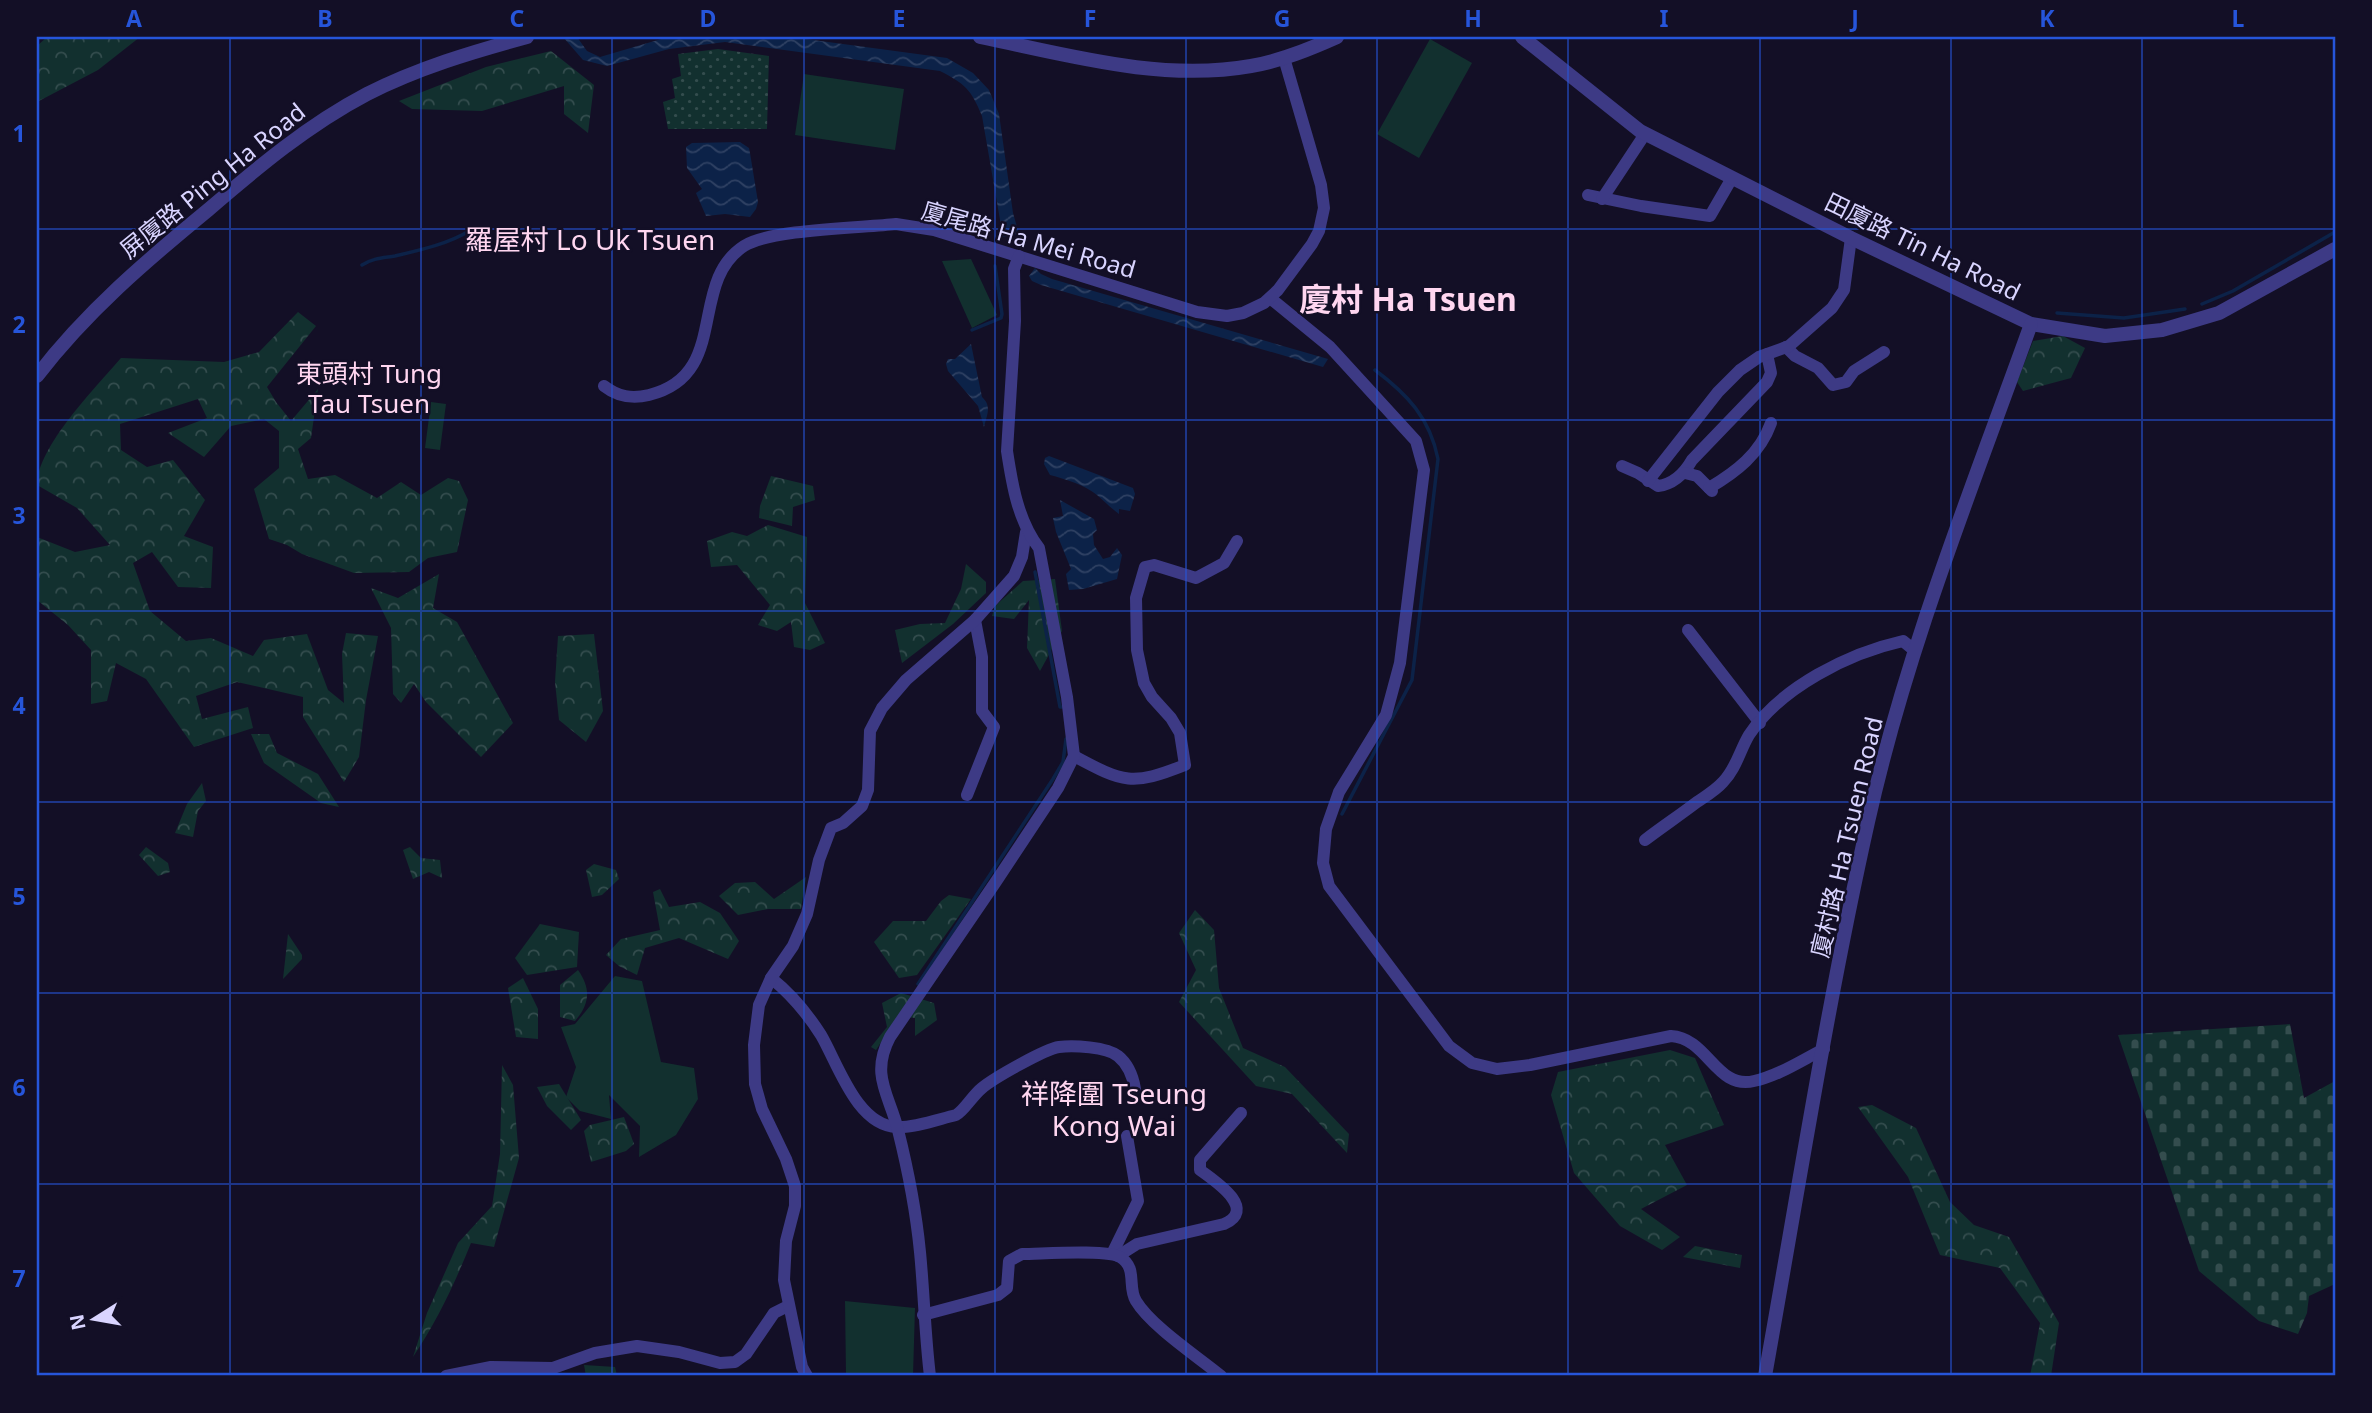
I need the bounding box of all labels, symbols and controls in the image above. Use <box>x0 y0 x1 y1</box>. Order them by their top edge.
text: A <box>126 2 142 34</box>
text: B <box>317 2 333 34</box>
text: C <box>510 2 525 34</box>
text: D <box>700 2 716 34</box>
text: E <box>893 2 905 34</box>
text: F <box>1084 2 1096 34</box>
text: G <box>1274 2 1290 34</box>
text: H <box>1464 2 1482 34</box>
text: I <box>1660 2 1669 34</box>
text: J <box>1849 2 1859 34</box>
text: K <box>2039 2 2055 34</box>
text: L <box>2232 2 2245 34</box>
street label: 屏廈路 Ping Ha Road <box>112 95 312 265</box>
text: 1 <box>12 117 26 149</box>
street label: 田廈路 Tin Ha Road <box>1820 184 2026 308</box>
street label: 廈尾路 Ha Mei Road <box>918 193 1140 285</box>
district label: 羅屋村 Lo Uk Tsuen <box>465 220 715 258</box>
district label: 廈村 Ha Tsuen <box>1299 277 1517 320</box>
text: 2 <box>12 308 26 340</box>
district label: 東頭村 Tung Tau Tsuen <box>296 355 442 421</box>
text: 3 <box>12 499 26 531</box>
text: 4 <box>12 689 26 721</box>
street label: 廈村路 Ha Tsuen Road <box>1802 713 1890 961</box>
text: 5 <box>12 880 26 912</box>
text: 6 <box>12 1071 26 1103</box>
district label: 祥降圍 Tseung Kong Wai <box>1021 1074 1207 1144</box>
text: 7 <box>12 1262 26 1294</box>
north arrow <box>60 1284 130 1354</box>
text: N <box>63 1312 92 1332</box>

